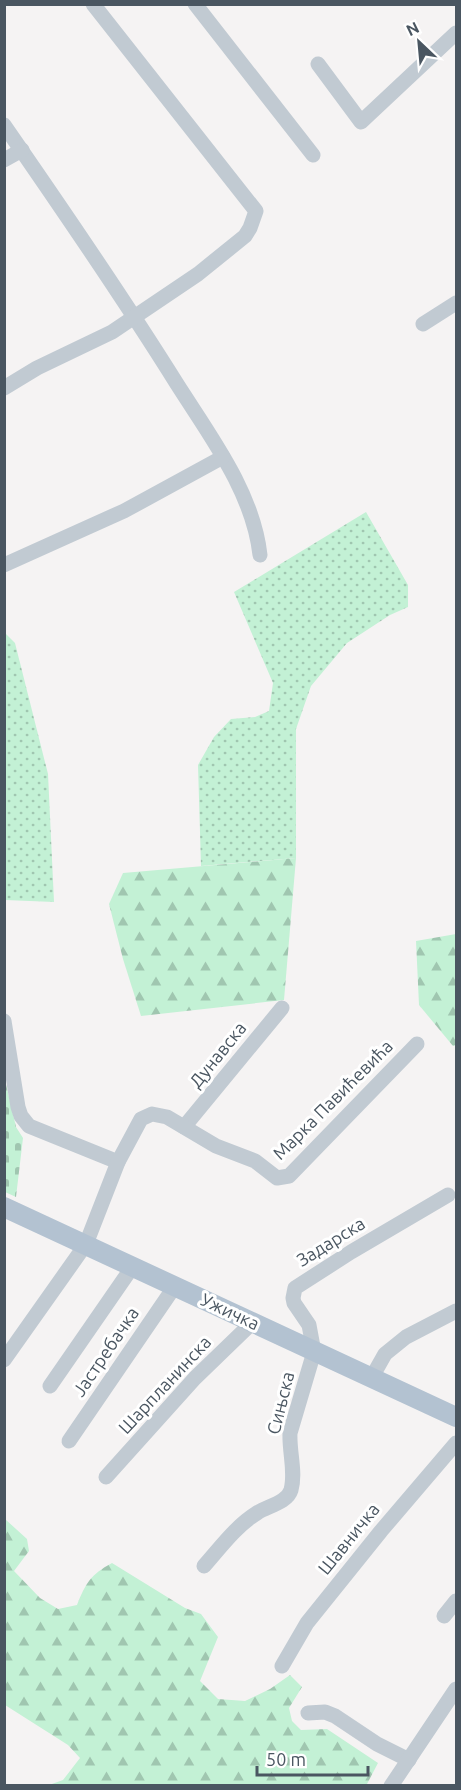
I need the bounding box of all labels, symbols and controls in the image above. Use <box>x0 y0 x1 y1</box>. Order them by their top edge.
north arrow <box>389 12 449 72</box>
text: N <box>403 18 422 39</box>
street label: Дунавска <box>185 1018 250 1091</box>
street label: Марка Павићевића <box>268 1035 396 1163</box>
street label: Задарска <box>293 1212 368 1270</box>
street label: Ужичка <box>198 1289 263 1333</box>
street label: Јастребачка <box>68 1303 142 1400</box>
street label: Шарпланинска <box>114 1331 215 1437</box>
street label: Сињска <box>263 1369 297 1436</box>
street label: Шавничка <box>313 1499 383 1578</box>
scale bar <box>257 1739 368 1777</box>
text: 50 m <box>266 1749 306 1769</box>

